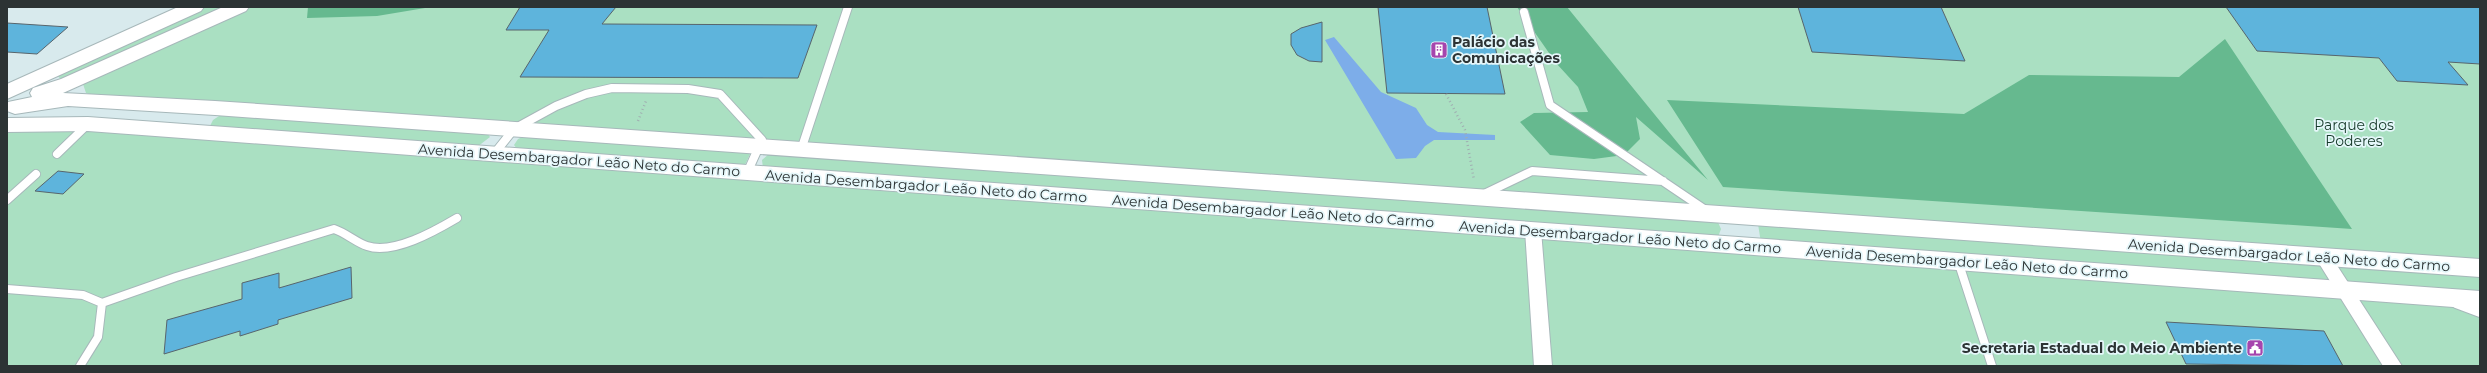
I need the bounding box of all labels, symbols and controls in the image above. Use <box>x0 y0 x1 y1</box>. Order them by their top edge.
place label: Palácio das Comunicações <box>1452 33 1560 67</box>
building icon: Palácio das Comunicações <box>1429 40 1449 60</box>
park label: Parque dos Poderes <box>2314 116 2394 150</box>
street label: Avenida Desembargador Leão Neto do Carmo <box>417 140 741 180</box>
street label: Avenida Desembargador Leão Neto do Carmo <box>764 166 1088 206</box>
street label: Avenida Desembargador Leão Neto do Carmo <box>1111 191 1435 231</box>
street label: Avenida Desembargador Leão Neto do Carmo <box>1458 217 1782 257</box>
street label: Avenida Desembargador Leão Neto do Carmo <box>2127 235 2451 275</box>
street label: Avenida Desembargador Leão Neto do Carmo <box>1805 242 2129 282</box>
public building icon: Secretaria Estadual do Meio Ambiente <box>2245 338 2265 358</box>
place label: Secretaria Estadual do Meio Ambiente <box>1962 339 2242 357</box>

